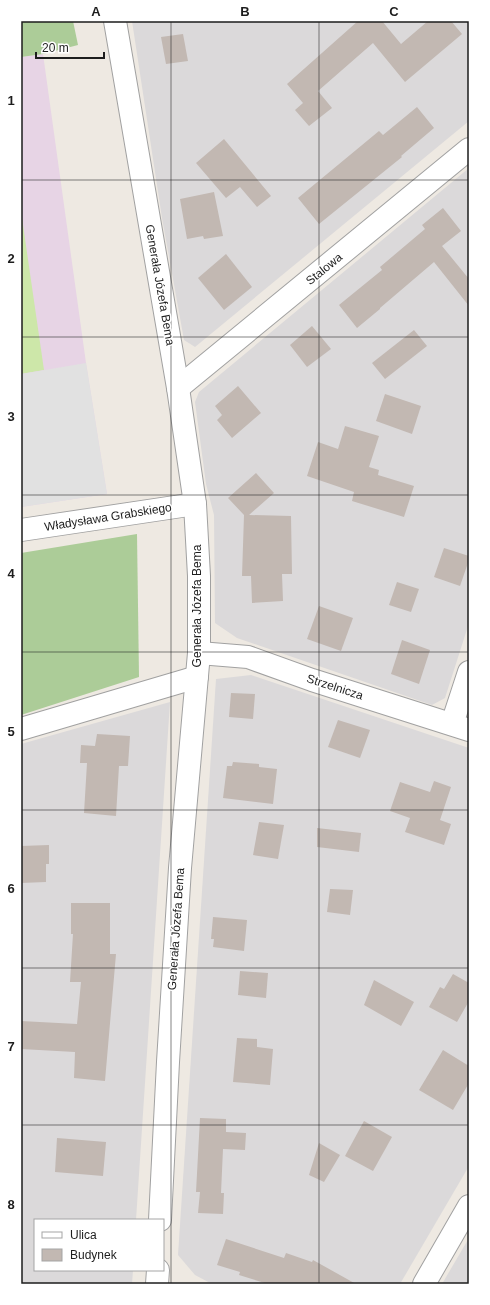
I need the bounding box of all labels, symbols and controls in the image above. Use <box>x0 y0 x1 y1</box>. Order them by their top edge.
text: A <box>91 4 101 19</box>
text: B <box>240 4 250 19</box>
text: C <box>389 4 399 19</box>
scale bar <box>36 34 104 60</box>
text: 20 m <box>42 41 69 55</box>
text: 1 <box>7 93 15 108</box>
street label: Generała Józefa Bema <box>142 223 178 347</box>
street label: Stalowa <box>303 250 345 288</box>
text: 2 <box>7 251 15 266</box>
text: 3 <box>7 409 15 424</box>
street label: Władysława Grabskiego <box>43 500 173 534</box>
street label: Generała Józefa Bema <box>190 544 204 667</box>
text: 4 <box>7 566 15 581</box>
street label: Strzelnicza <box>305 671 365 703</box>
text: 5 <box>7 724 15 739</box>
street label: Generała Józefa Bema <box>165 867 187 991</box>
text: 6 <box>7 881 15 896</box>
text: 7 <box>7 1039 15 1054</box>
text: 8 <box>7 1197 15 1212</box>
legend <box>34 1219 164 1271</box>
text: Ulica <box>70 1228 97 1242</box>
text: Budynek <box>70 1248 118 1262</box>

